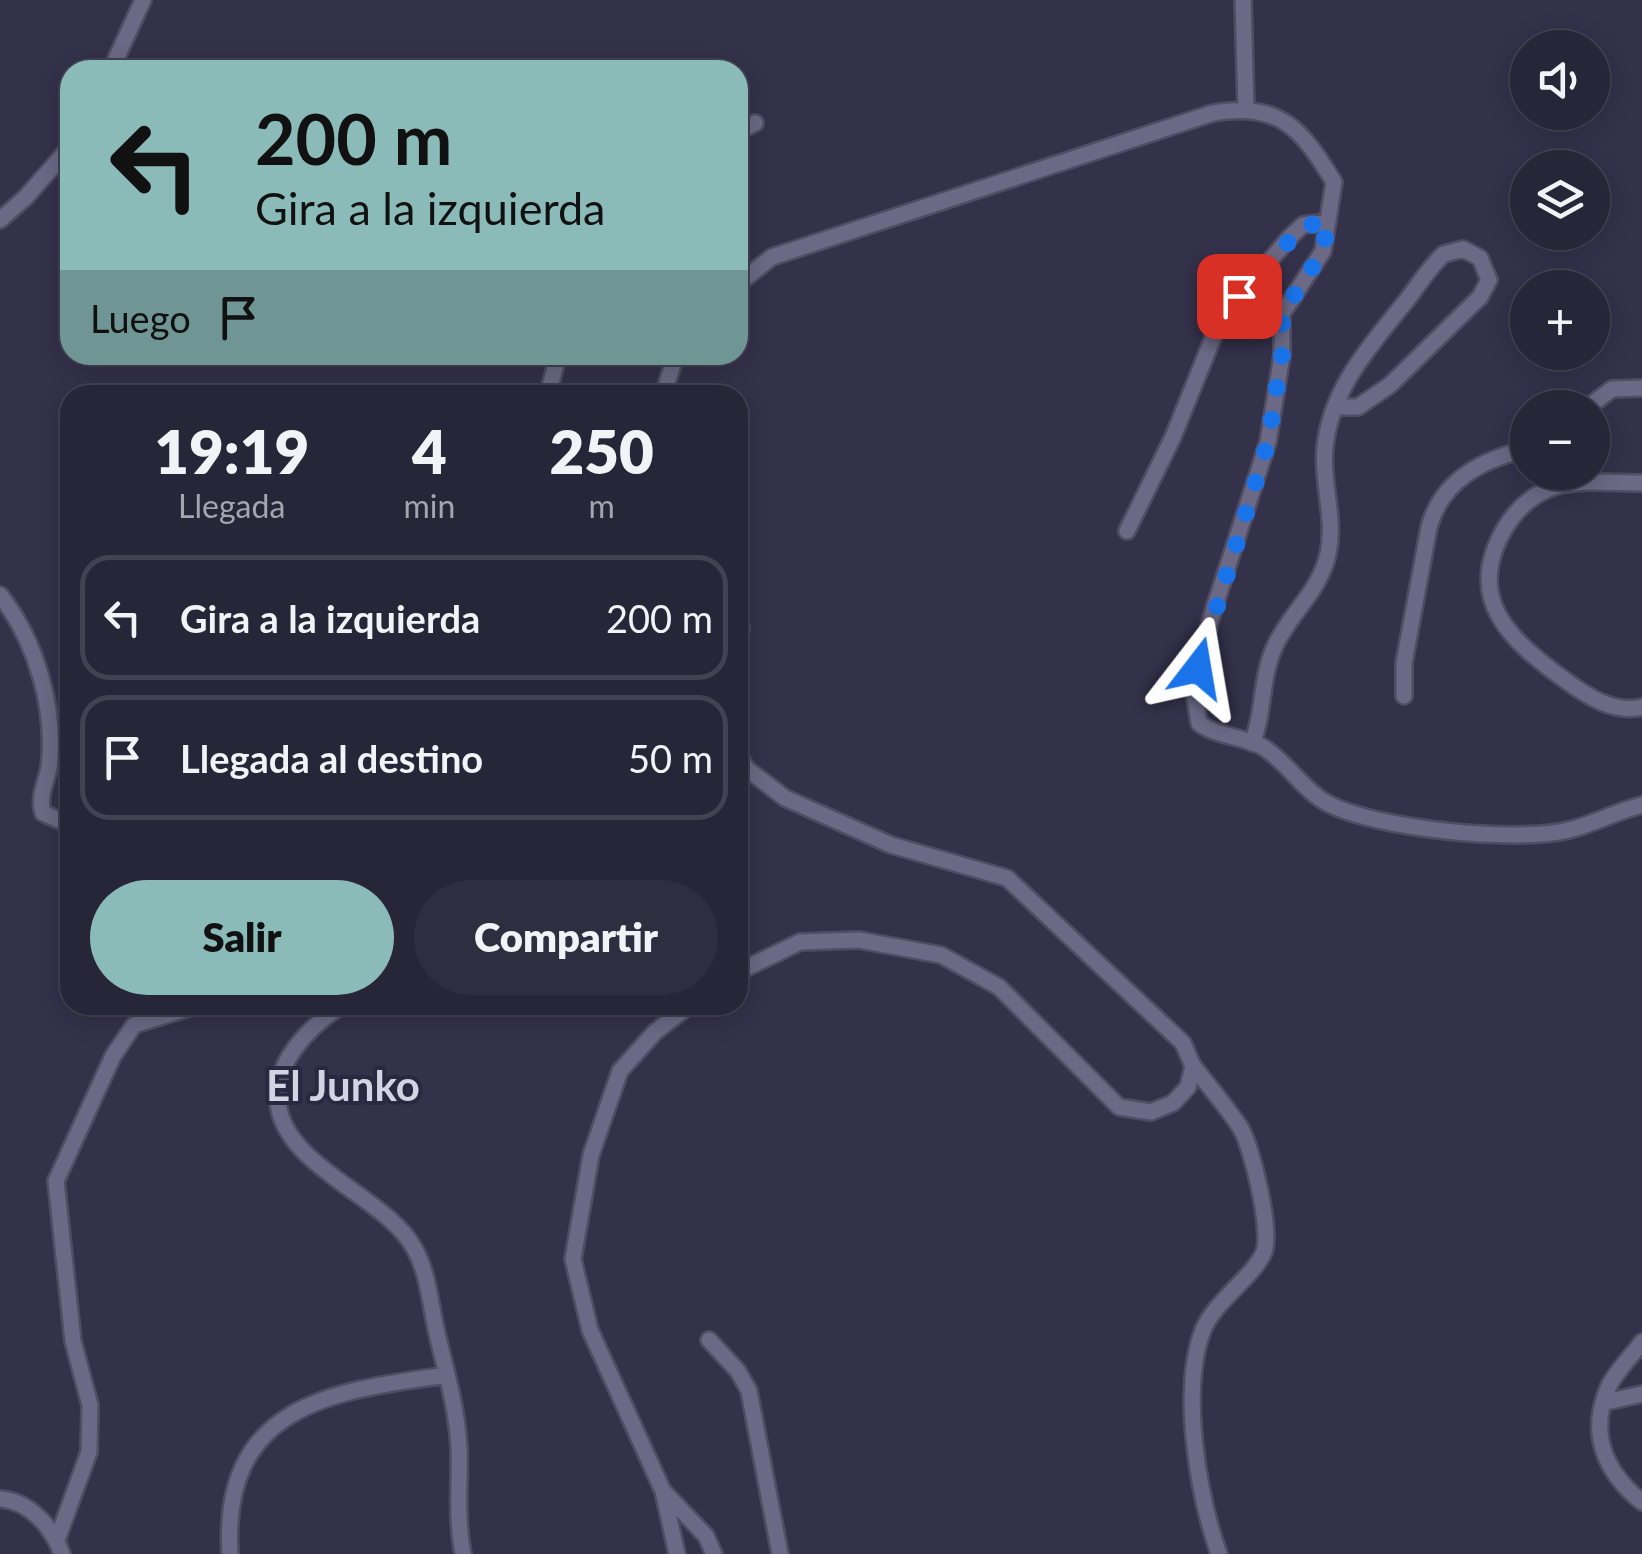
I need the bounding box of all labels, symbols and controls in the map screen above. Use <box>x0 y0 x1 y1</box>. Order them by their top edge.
map controls <box>1510 30 1610 490</box>
button: sound <box>1510 30 1610 130</box>
text: 200 m <box>255 96 452 180</box>
icon: left <box>90 100 220 230</box>
button: layers <box>1510 150 1610 250</box>
text: Gira a la izquierda <box>255 181 605 235</box>
pin <box>1197 254 1282 339</box>
icon: arrive <box>1212 269 1267 324</box>
button: + <box>1510 270 1610 370</box>
icon: arrive <box>211 290 266 345</box>
text: Luego <box>90 295 191 341</box>
button: − <box>1510 390 1610 490</box>
text: 19:19 <box>154 415 309 487</box>
text: 4 <box>412 415 447 487</box>
text: 250 <box>549 415 654 487</box>
text: Llegada <box>178 486 285 525</box>
text: min <box>403 486 455 525</box>
text: m <box>588 486 615 525</box>
icon: left <box>95 590 150 645</box>
text: Gira a la izquierda <box>180 595 480 641</box>
text: 200 m <box>606 595 713 641</box>
position arrow <box>1146 616 1250 720</box>
icon: arrive <box>95 730 150 785</box>
text: Llegada al destino <box>180 735 483 781</box>
text: 50 m <box>628 735 713 781</box>
button: Salir <box>90 880 394 995</box>
button: Compartir <box>414 880 718 995</box>
district label: El Junko <box>266 1060 420 1110</box>

